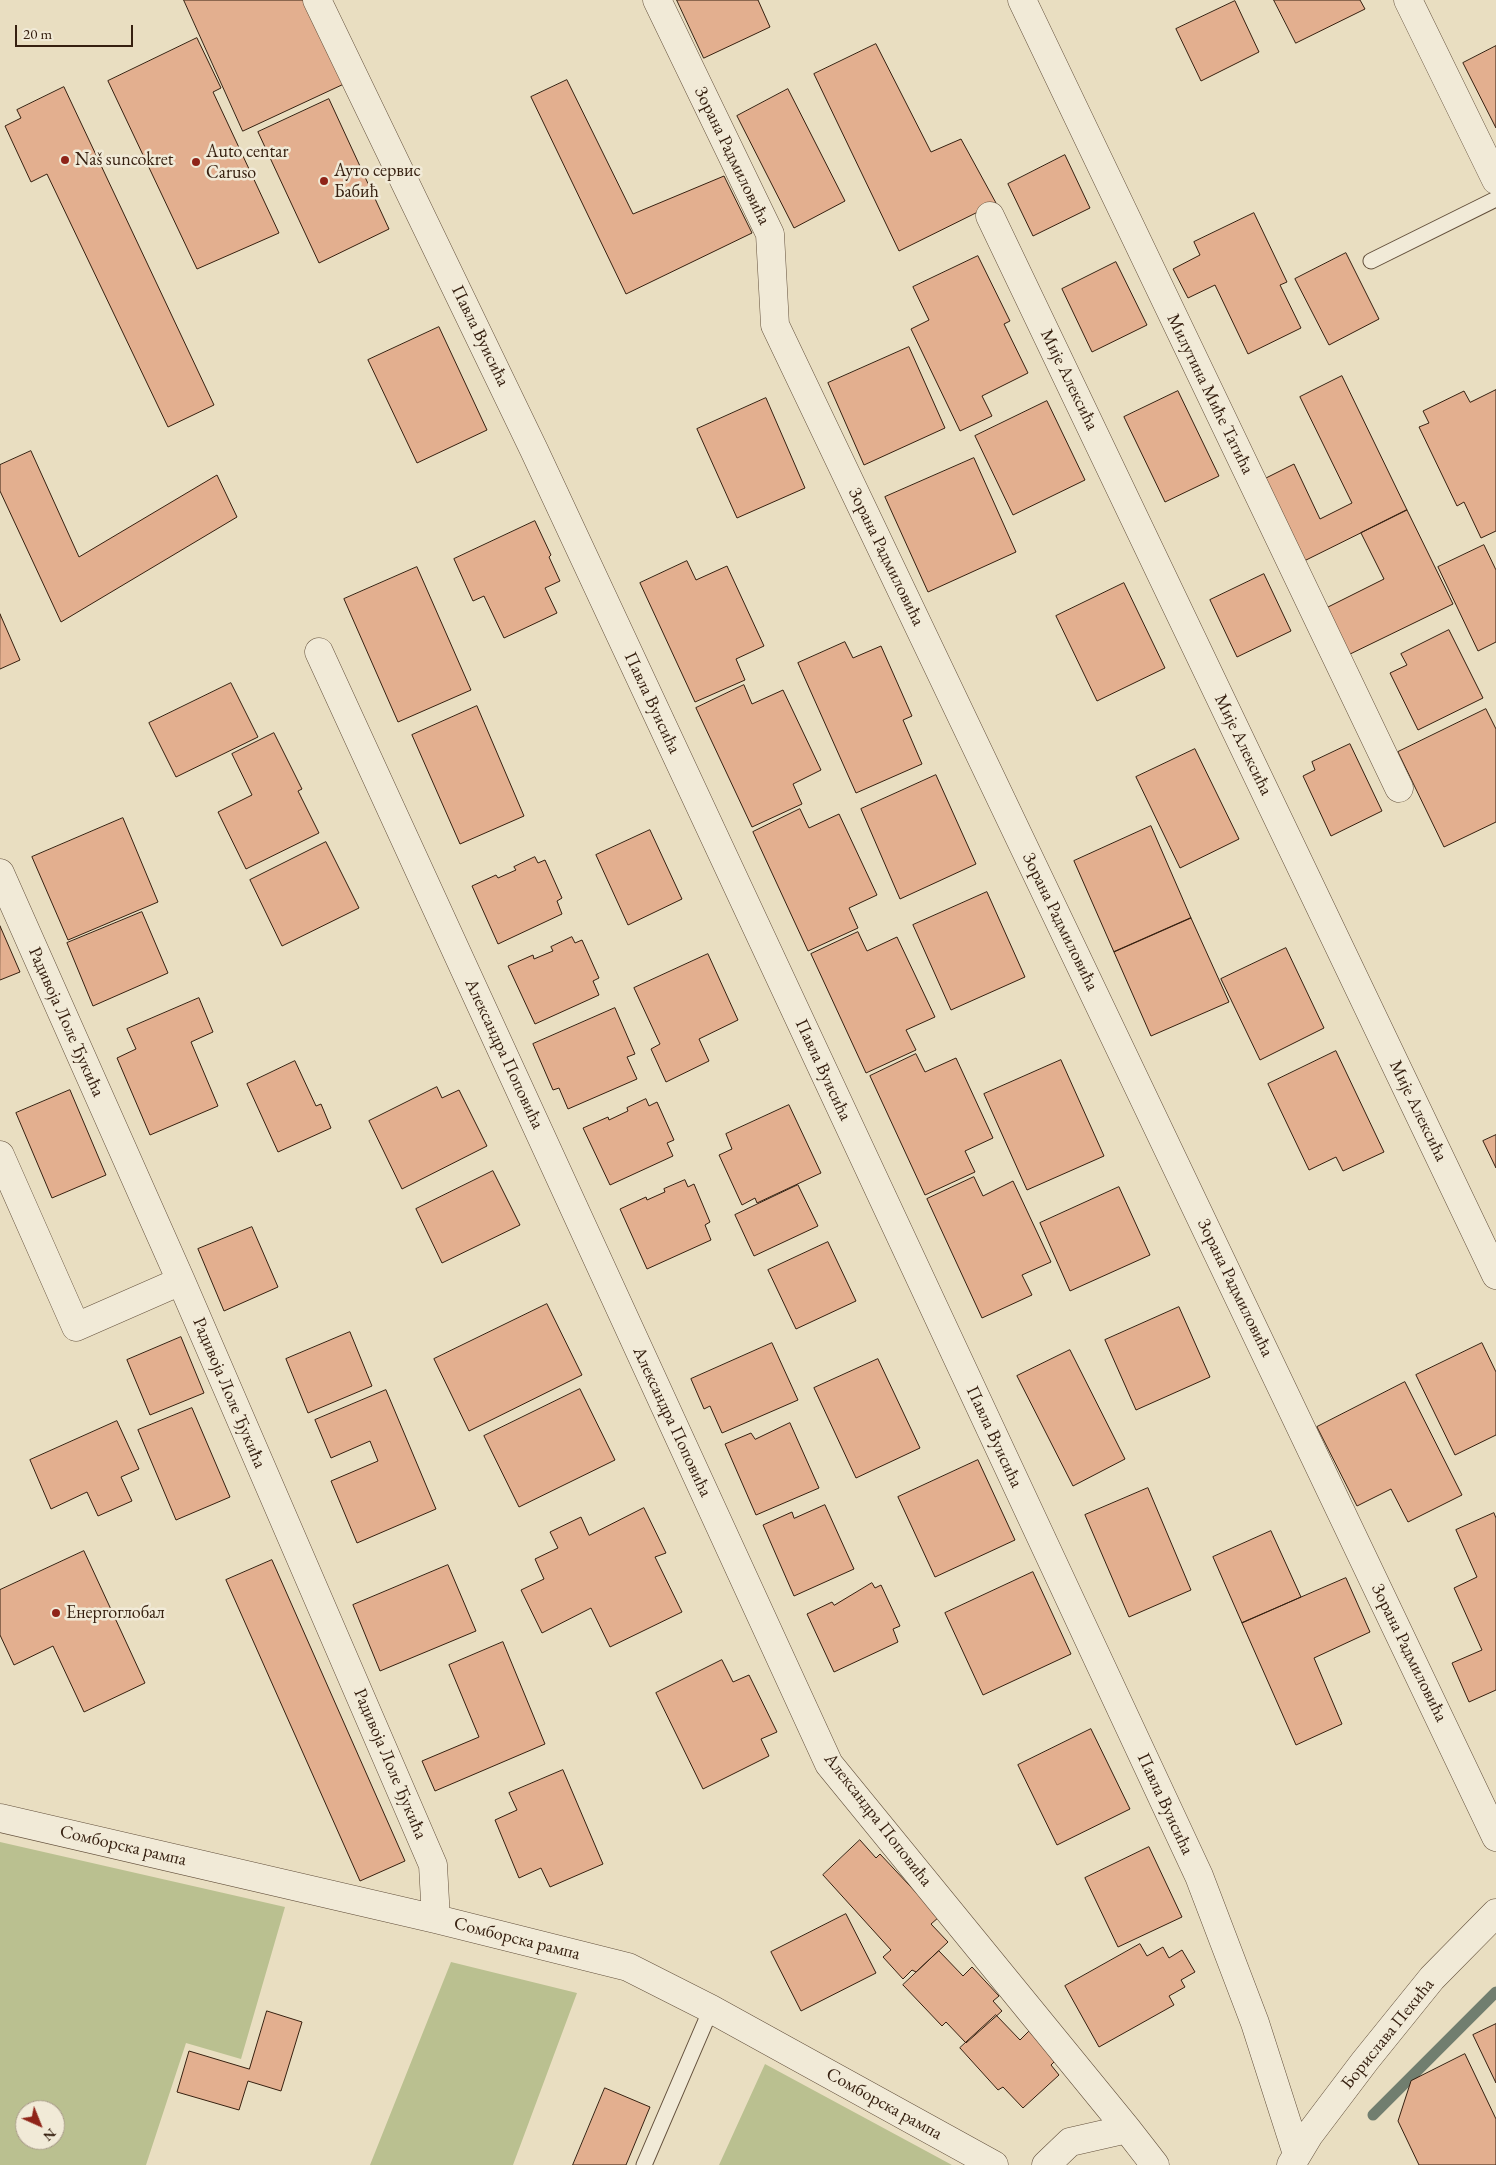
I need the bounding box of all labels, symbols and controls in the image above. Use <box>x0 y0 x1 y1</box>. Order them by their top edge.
scale bar <box>18 15 135 47</box>
text: 20 m <box>23 24 52 43</box>
street label: Зорана Радмиловића <box>689 83 775 229</box>
place label: Auto centar Caruso <box>206 141 288 183</box>
place label: Naš suncokret <box>75 149 173 171</box>
marker: Naš suncokret <box>59 154 71 166</box>
marker: Auto centar Caruso <box>190 156 202 168</box>
place label: Ауто сервис Бабић <box>334 160 421 202</box>
marker: Ауто сервис Бабић <box>318 175 330 187</box>
street label: Павла Вуисића <box>446 282 514 390</box>
street label: Милутина Миће Татића <box>1162 310 1258 478</box>
street label: Мије Алексића <box>1035 326 1103 434</box>
street label: Зорана Радмиловића <box>843 484 929 630</box>
street label: Павла Вуисића <box>619 649 685 757</box>
street label: Мије Алексића <box>1209 691 1277 799</box>
street label: Зорана Радмиловића <box>1017 849 1103 995</box>
street label: Радивоја Лоле Ђукића <box>23 944 109 1100</box>
street label: Александра Поповића <box>460 975 548 1133</box>
street label: Павла Вуисића <box>790 1016 856 1124</box>
street label: Мије Алексића <box>1384 1057 1452 1165</box>
street label: Зорана Радмиловића <box>1192 1215 1278 1361</box>
street label: Радивоја Лоле Ђукића <box>188 1314 270 1472</box>
street label: Александра Поповића <box>628 1343 716 1501</box>
street label: Павла Вуисића <box>961 1383 1027 1491</box>
street label: Зорана Радмиловића <box>1366 1580 1452 1726</box>
place label: Енергоглобал <box>66 1602 165 1624</box>
marker: Енергоглобал <box>50 1607 62 1619</box>
street label: Радивоја Лоле Ђукића <box>349 1685 431 1843</box>
street label: Александра Поповића <box>819 1749 937 1891</box>
street label: Павла Вуисића <box>1132 1750 1198 1858</box>
street label: Сомборска рампа <box>58 1821 188 1871</box>
street label: Сомборска рампа <box>452 1913 582 1965</box>
street label: Борислава Пекића <box>1337 1974 1439 2094</box>
street label: Сомборска рампа <box>822 2063 946 2145</box>
north arrow <box>15 2100 65 2150</box>
text: N <box>39 2125 60 2145</box>

